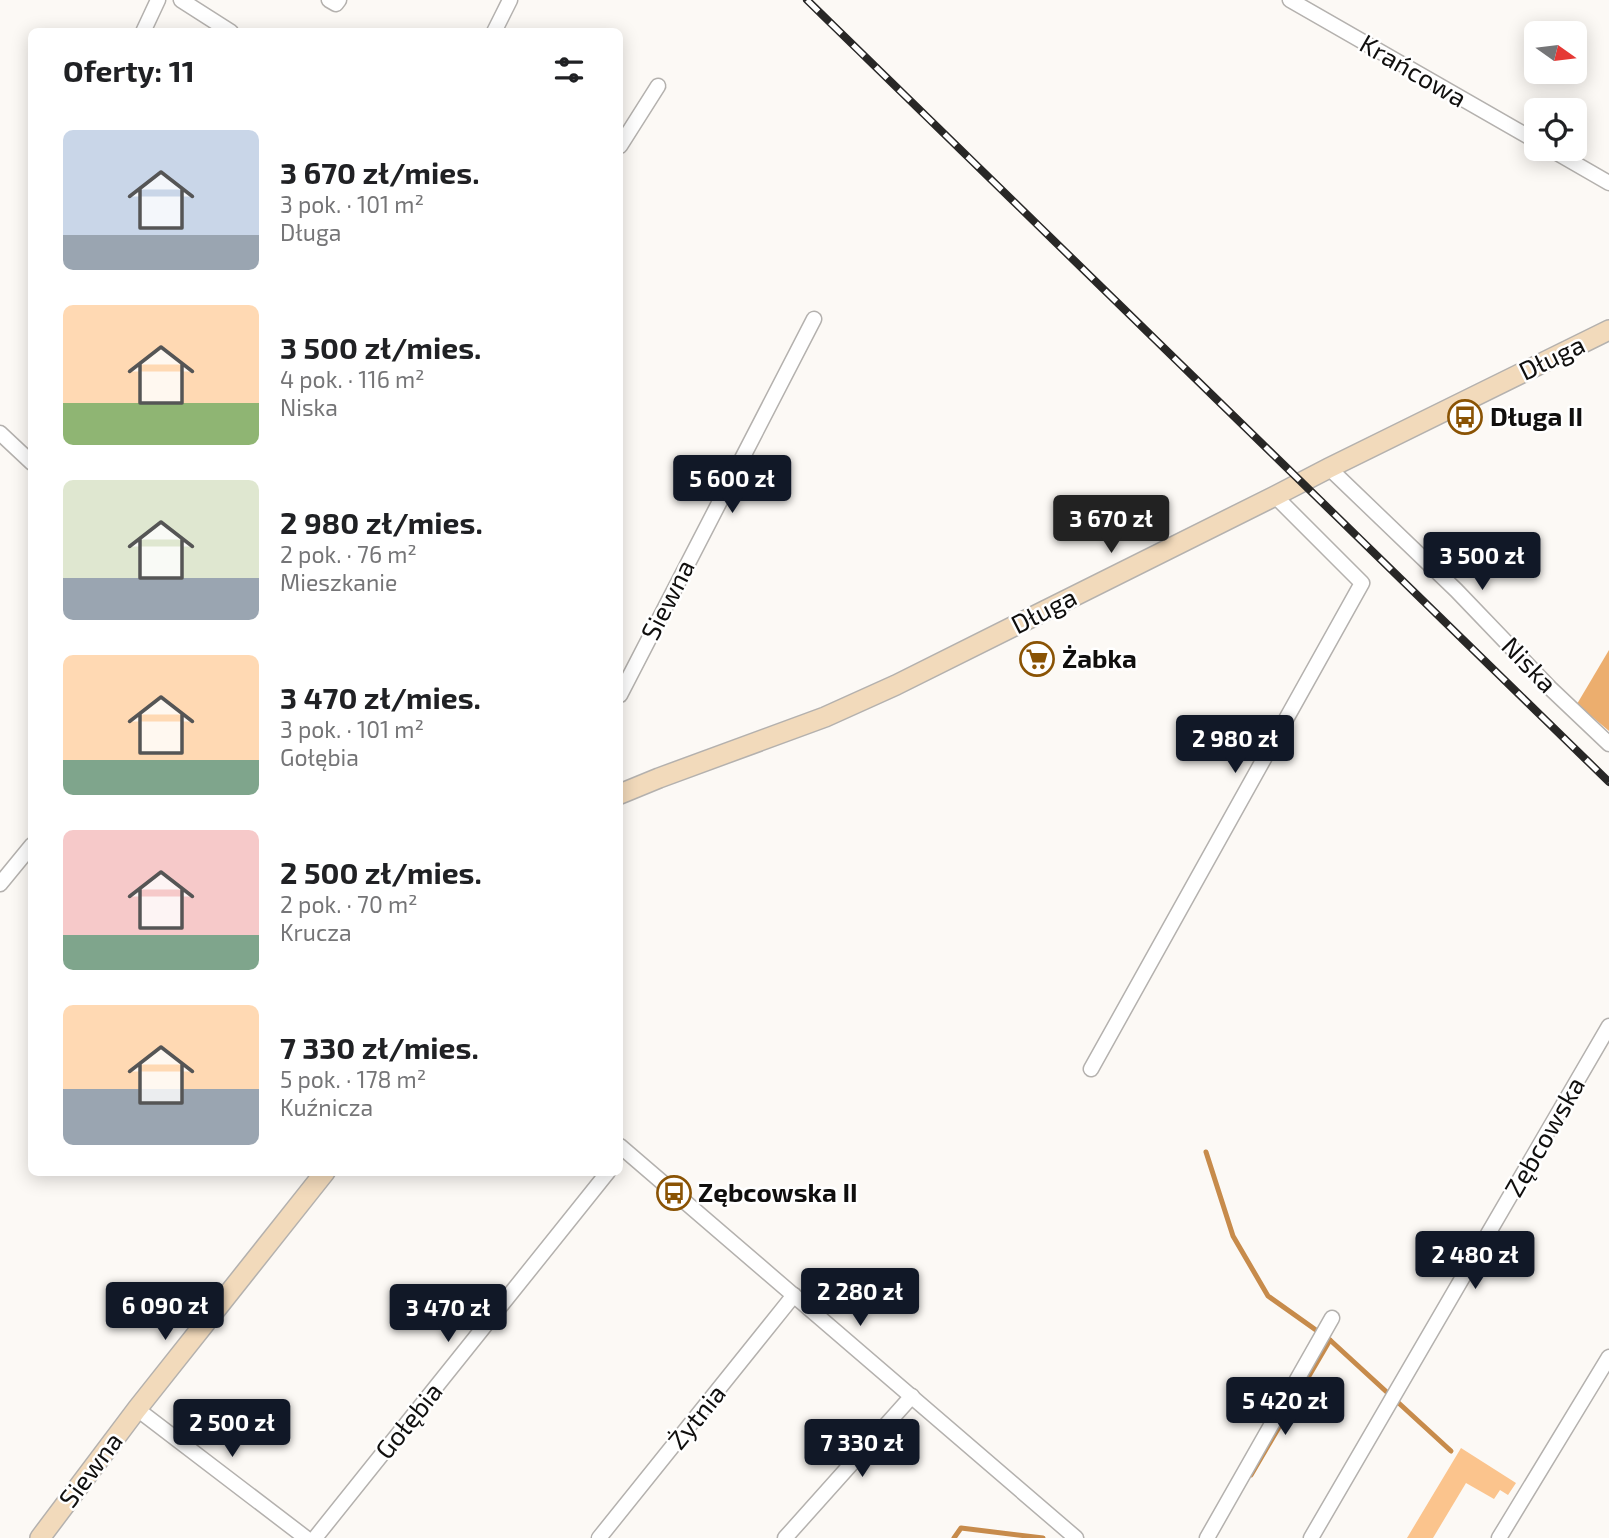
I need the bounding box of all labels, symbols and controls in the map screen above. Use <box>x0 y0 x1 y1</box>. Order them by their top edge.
north arrow <box>1524 21 1587 84</box>
map controls <box>1524 21 1587 161</box>
street label: Krańcowa <box>1355 27 1473 113</box>
icon: filters <box>550 51 588 89</box>
text: Oferty: 11 <box>63 52 195 88</box>
button: locate <box>1524 98 1587 161</box>
text: 3 670 zł/mies. <box>280 154 480 190</box>
icon: home <box>119 158 203 242</box>
text: 3 pok. · 101 m² <box>280 190 424 218</box>
text: Długa <box>280 218 341 246</box>
street label: Długa <box>1513 328 1589 386</box>
text: 3 500 zł/mies. <box>280 329 481 365</box>
icon: home <box>119 333 203 417</box>
text: 4 pok. · 116 m² <box>280 365 425 393</box>
text: Niska <box>280 393 338 421</box>
bus stop icon: Długa II <box>1446 398 1484 436</box>
place label: Długa II <box>1490 400 1583 431</box>
pin: 5 600 zł <box>660 456 804 515</box>
text: 5 600 zł <box>689 464 775 492</box>
pin: 3 670 zł <box>1039 496 1183 555</box>
text: 2 980 zł/mies. <box>280 504 483 540</box>
text: 3 670 zł <box>1069 504 1153 532</box>
icon: home <box>119 508 203 592</box>
pin: 3 500 zł <box>1410 532 1554 592</box>
text: 2 pok. · 76 m² <box>280 540 417 568</box>
text: 3 500 zł <box>1439 541 1525 569</box>
street label: Siewna <box>633 554 700 645</box>
text: Mieszkanie <box>280 568 397 596</box>
street label: Długa <box>1005 580 1081 639</box>
street label: Niska <box>1496 630 1564 698</box>
supermarket icon: Żabka <box>1018 640 1056 678</box>
place label: Żabka <box>1062 642 1137 673</box>
text: 3 470 zł/mies. <box>280 679 481 715</box>
icon: home <box>119 683 203 767</box>
text: 3 pok. · 101 m² <box>280 715 424 743</box>
pin: 2 980 zł <box>1163 716 1307 775</box>
text: 2 980 zł <box>1192 724 1278 752</box>
text: Gołębia <box>280 743 359 771</box>
text: 2 500 zł/mies. <box>280 854 482 890</box>
icon: home <box>119 858 203 942</box>
text: 2 pok. · 70 m² <box>280 890 418 918</box>
text: Krucza <box>280 918 352 946</box>
text: 7 330 zł/mies. <box>280 1029 479 1065</box>
icon: home <box>119 1033 203 1117</box>
text: 5 pok. · 178 m² <box>280 1065 426 1093</box>
street label: Zębcowska <box>1497 1071 1590 1202</box>
text: Kuźnicza <box>280 1093 373 1121</box>
bus stop icon: Zębcowska II <box>655 1174 693 1212</box>
place label: Zębcowska II <box>698 1176 858 1207</box>
pin: 2 480 zł <box>1403 1232 1547 1291</box>
text: 2 480 zł <box>1431 1240 1519 1268</box>
pin: 2 280 zł <box>788 1268 932 1328</box>
text: 2 280 zł <box>817 1277 903 1305</box>
pin: 6 090 zł <box>93 1282 237 1342</box>
pin: 3 470 zł <box>376 1284 520 1344</box>
text: 6 090 zł <box>122 1291 208 1319</box>
text: 3 470 zł <box>406 1293 490 1321</box>
street label: Gołębia <box>368 1376 448 1464</box>
street label: Żytnia <box>660 1378 731 1455</box>
pin: 5 420 zł <box>1213 1378 1357 1437</box>
text: 5 420 zł <box>1242 1386 1328 1414</box>
pin: 2 500 zł <box>160 1400 304 1459</box>
text: 2 500 zł <box>189 1408 275 1436</box>
pin: 7 330 zł <box>790 1420 934 1479</box>
street label: Siewna <box>52 1426 128 1513</box>
text: 7 330 zł <box>820 1428 904 1456</box>

